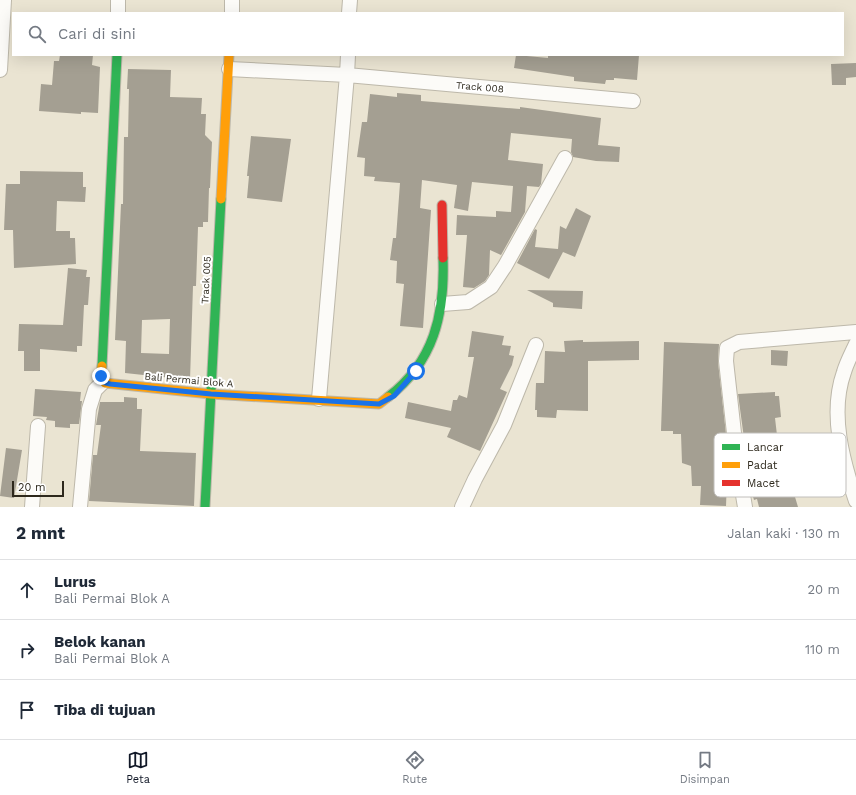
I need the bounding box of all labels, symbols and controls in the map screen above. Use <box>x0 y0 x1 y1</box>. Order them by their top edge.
search box <box>12 12 844 56</box>
icon: search <box>26 23 48 45</box>
text: Cari di sini <box>58 25 136 43</box>
street label: Track 008 <box>456 79 504 95</box>
street label: Track 005 <box>199 256 213 304</box>
route start <box>407 362 425 380</box>
route end <box>92 367 110 385</box>
street label: Bali Permai Blok A <box>144 371 234 389</box>
legend <box>714 433 846 497</box>
text: Lancar <box>747 441 784 454</box>
text: Padat <box>747 459 778 472</box>
text: Macet <box>747 477 780 490</box>
scale bar <box>12 479 64 498</box>
text: 20 m <box>18 481 46 494</box>
text: 2 mnt <box>16 523 65 543</box>
text: Jalan kaki · 130 m <box>727 526 840 541</box>
text: Lurus <box>54 573 96 591</box>
icon: ahead <box>16 579 38 601</box>
text: 20 m <box>808 582 840 597</box>
text: Bali Permai Blok A <box>54 591 170 606</box>
text: Belok kanan <box>54 633 145 651</box>
icon: right <box>16 639 38 661</box>
text: 110 m <box>805 642 840 657</box>
text: Bali Permai Blok A <box>54 651 170 666</box>
icon: arrive <box>16 699 38 721</box>
text: Tiba di tujuan <box>54 701 156 719</box>
tab: Peta <box>126 749 150 786</box>
tab: Rute <box>402 749 427 786</box>
tab: Disimpan <box>680 749 730 786</box>

